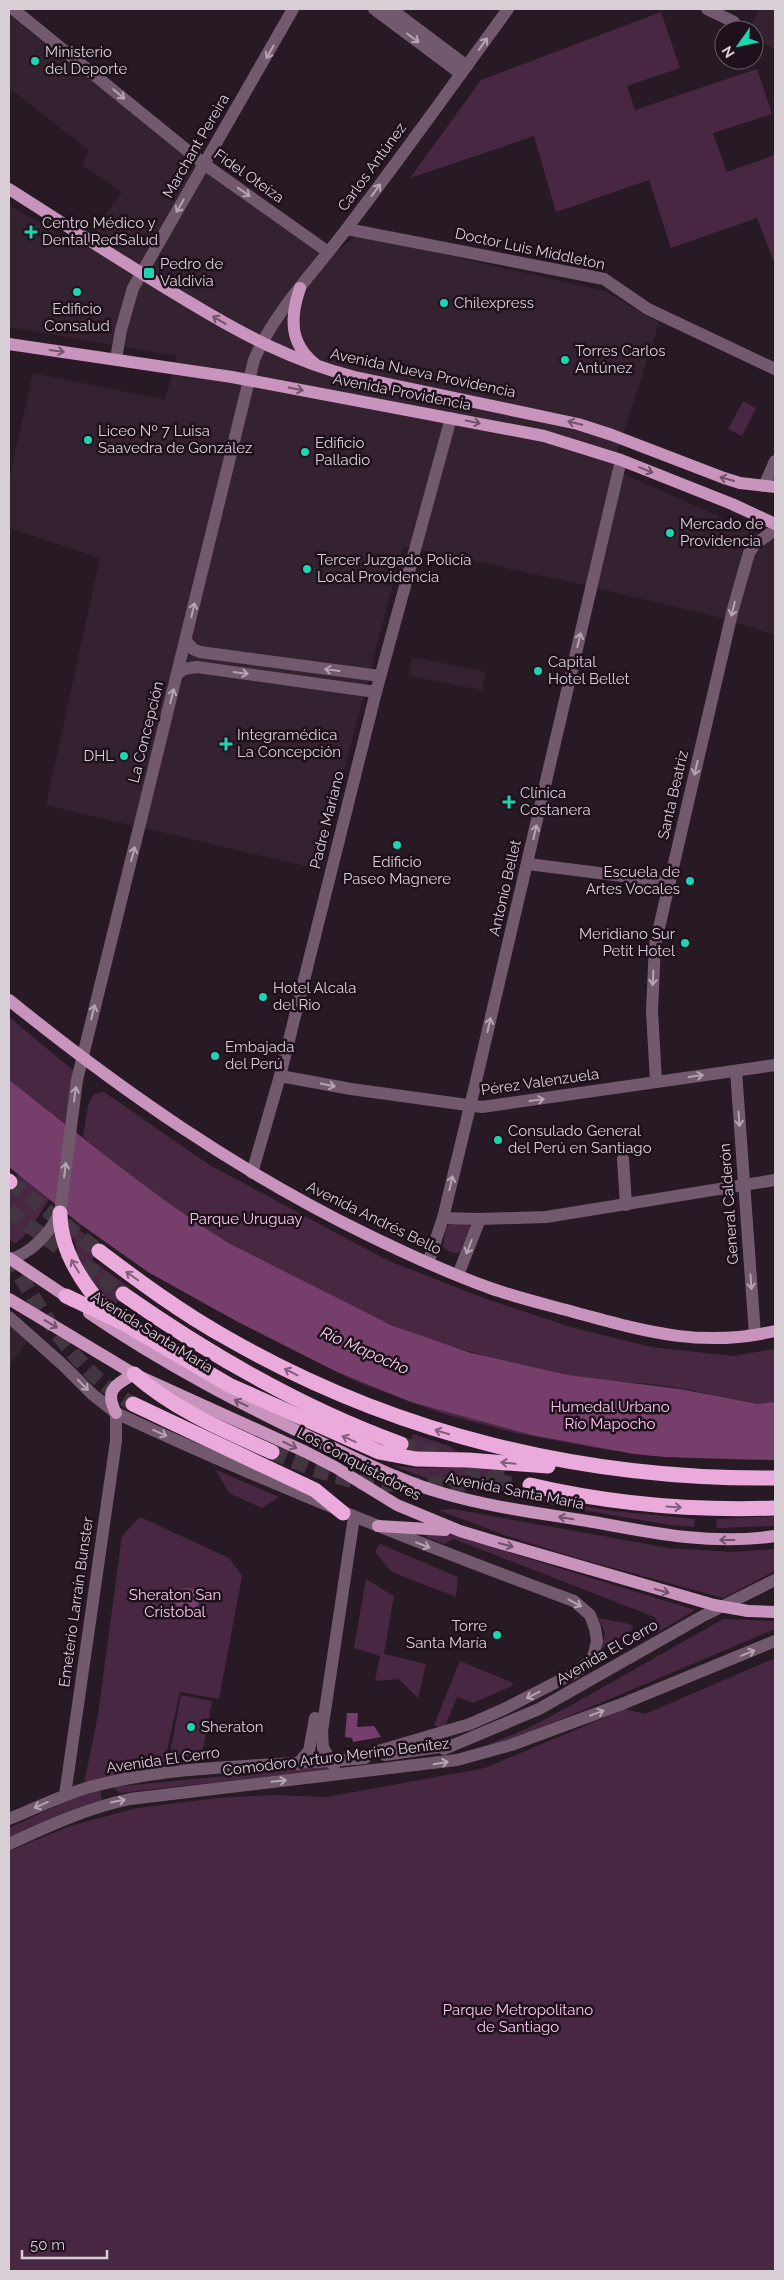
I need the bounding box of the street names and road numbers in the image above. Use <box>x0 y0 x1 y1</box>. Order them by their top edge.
street label: Marchant Pereira <box>159 91 233 201</box>
street label: Carlos Antúnez <box>334 119 410 215</box>
street label: Fidel Oteíza <box>210 145 288 207</box>
street label: Doctor Luis Middleton <box>453 224 607 274</box>
street label: Avenida Nueva Providencia <box>329 345 517 401</box>
street label: Avenida Providencia <box>331 370 473 414</box>
street label: La Concepción <box>125 679 167 785</box>
street label: Santa Beatriz <box>654 749 692 841</box>
street label: Padre Mariano <box>306 769 348 871</box>
street label: Antonio Bellet <box>485 838 525 938</box>
street label: Pérez Valenzuela <box>480 1065 600 1099</box>
street label: General Calderón <box>716 1143 742 1265</box>
street label: Avenida Andrés Bello <box>304 1177 445 1259</box>
street label: Avenida Santa María <box>88 1287 216 1377</box>
street label: Los Conquistadores <box>294 1424 424 1504</box>
street label: Avenida Santa María <box>444 1469 586 1513</box>
street label: Emeterio Larraín Bunster <box>55 1515 97 1688</box>
street label: Avenida El Cerro <box>553 1616 661 1688</box>
street label: Comodoro Arturo Merino Benítez <box>222 1734 450 1780</box>
street label: Avenida El Cerro <box>105 1743 221 1777</box>

